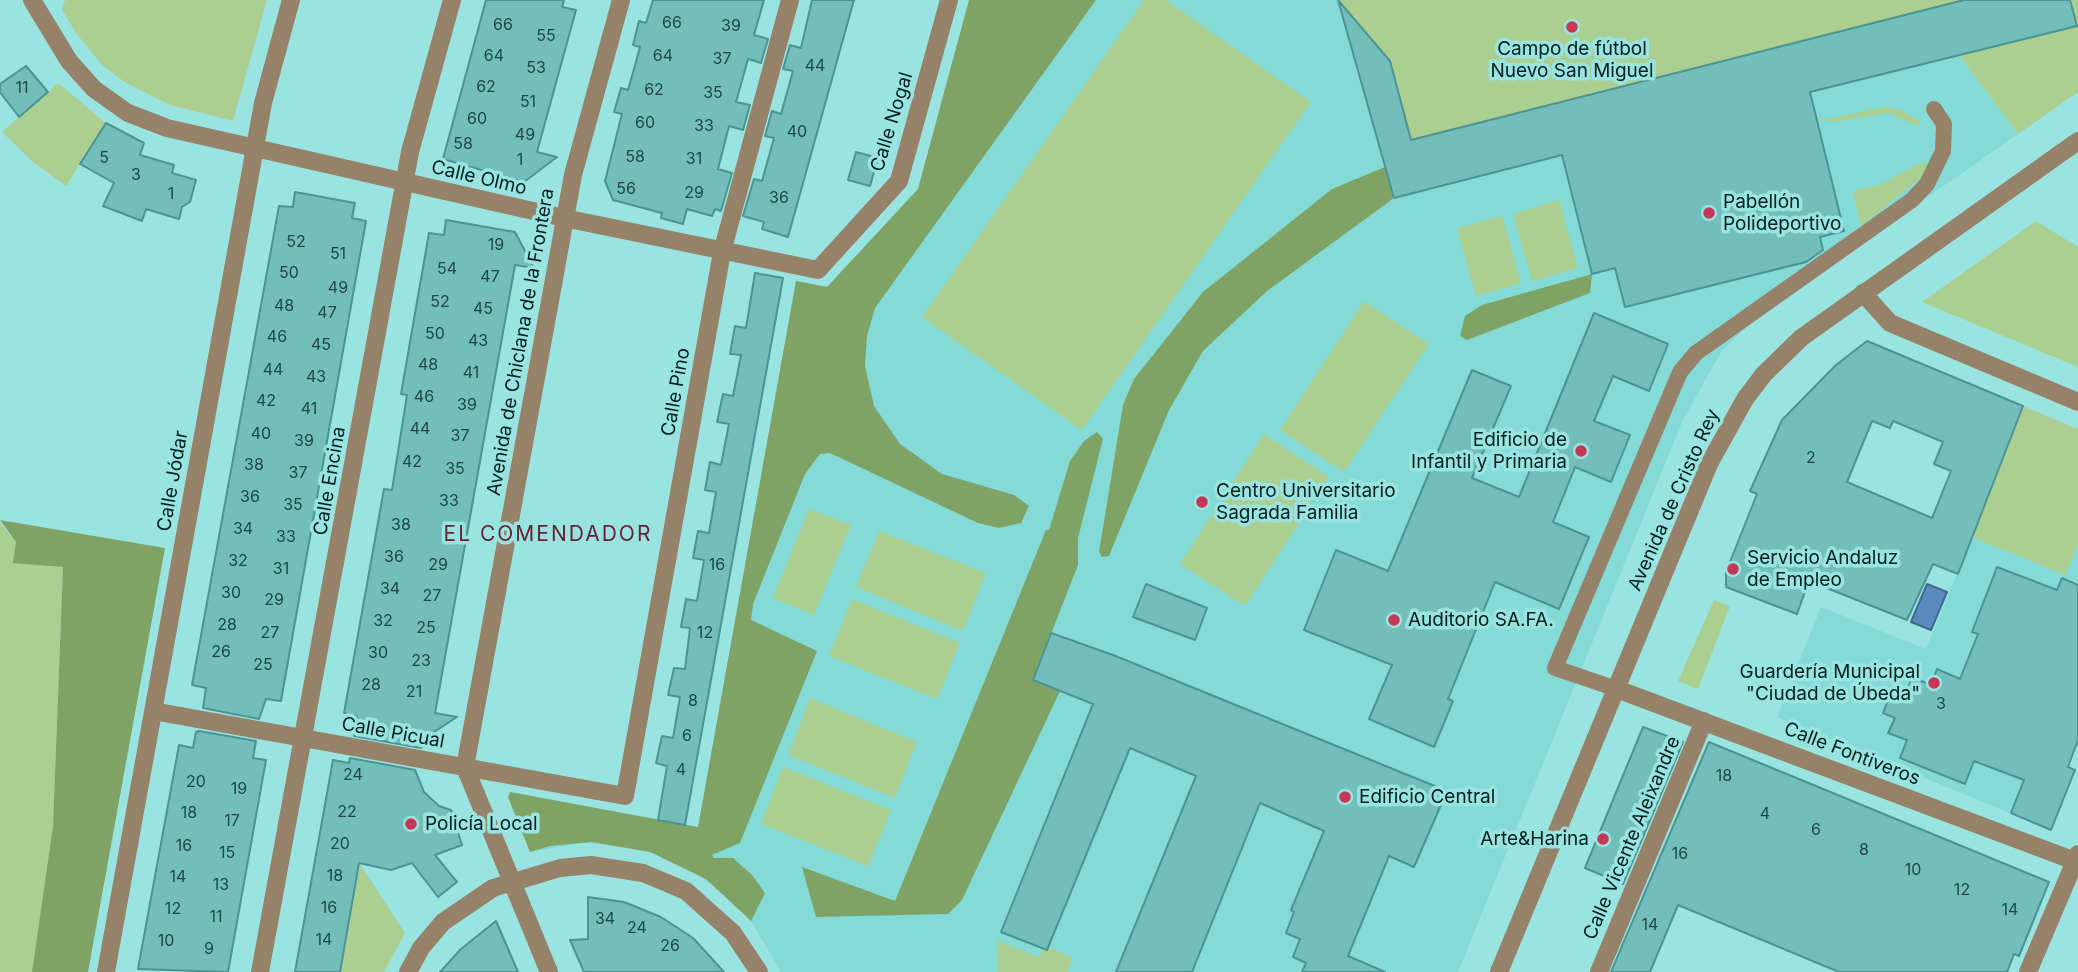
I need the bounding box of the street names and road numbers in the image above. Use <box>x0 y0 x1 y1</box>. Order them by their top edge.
street label: Calle Nogal <box>866 70 918 174</box>
street label: Calle Olmo <box>429 156 529 200</box>
street label: Avenida de Chiclana de la Frontera <box>483 187 559 497</box>
street label: Calle Pino <box>657 346 695 438</box>
street label: Avenida de Cristo Rey <box>1624 405 1724 595</box>
street label: Calle Encina <box>309 425 351 537</box>
street label: Calle Jódar <box>153 429 193 533</box>
street label: Calle Picual <box>340 713 446 753</box>
street label: Calle Fontiveros <box>1781 718 1923 790</box>
street label: Calle Vicente Aleixandre <box>1579 733 1685 943</box>

